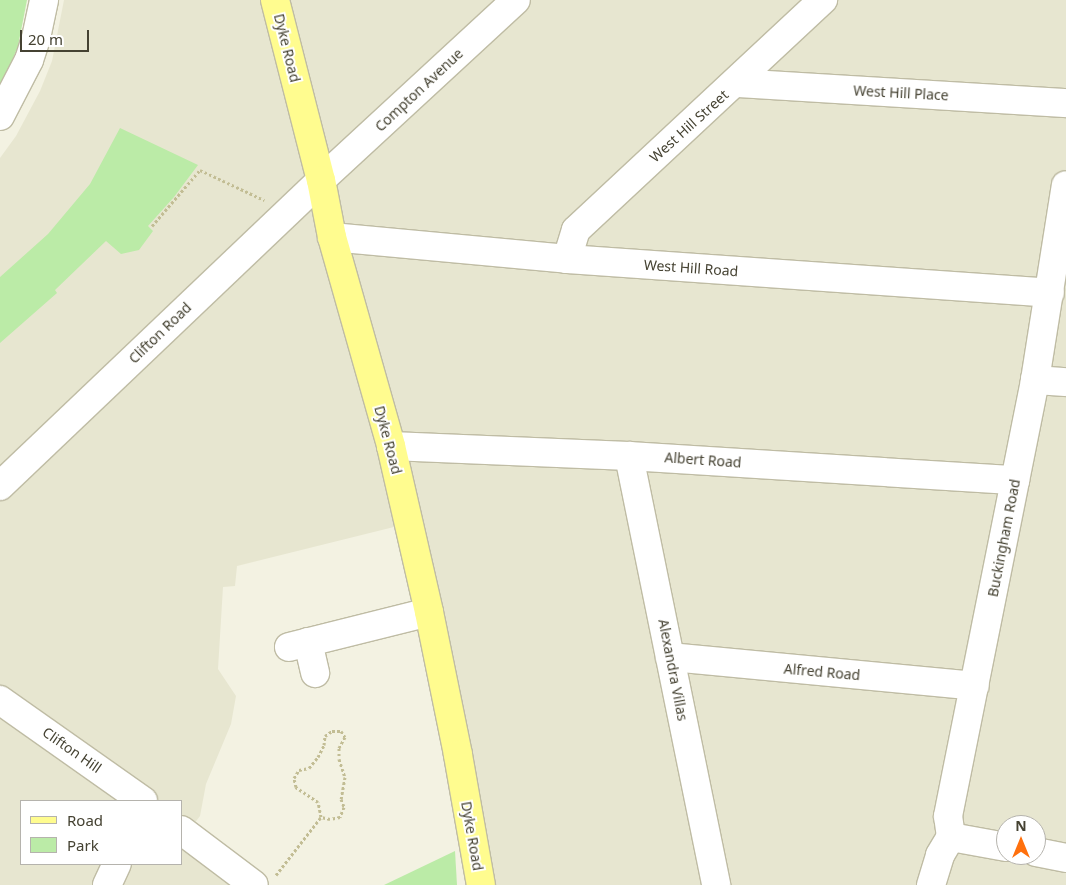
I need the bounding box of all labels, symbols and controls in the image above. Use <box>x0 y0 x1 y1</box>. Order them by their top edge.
street label: Dyke Road <box>270 12 304 84</box>
scale bar <box>22 20 91 52</box>
text: 20 m <box>28 29 63 49</box>
street label: Compton Avenue <box>372 45 466 135</box>
street label: West Hill Place <box>853 82 949 104</box>
street label: West Hill Street <box>646 86 732 166</box>
street label: West Hill Road <box>643 256 739 280</box>
street label: Clifton Road <box>125 299 195 367</box>
street label: Dyke Road <box>371 404 405 476</box>
street label: Albert Road <box>664 449 742 471</box>
street label: Buckingham Road <box>984 478 1024 598</box>
street label: Alexandra Villas <box>655 618 691 722</box>
street label: Alfred Road <box>783 660 861 684</box>
street label: Clifton Hill <box>39 724 105 776</box>
legend <box>20 800 182 865</box>
street label: Dyke Road <box>458 800 486 872</box>
text: Road <box>67 810 103 830</box>
north arrow <box>996 815 1046 865</box>
text: N <box>1015 816 1027 835</box>
text: Park <box>67 835 99 855</box>

